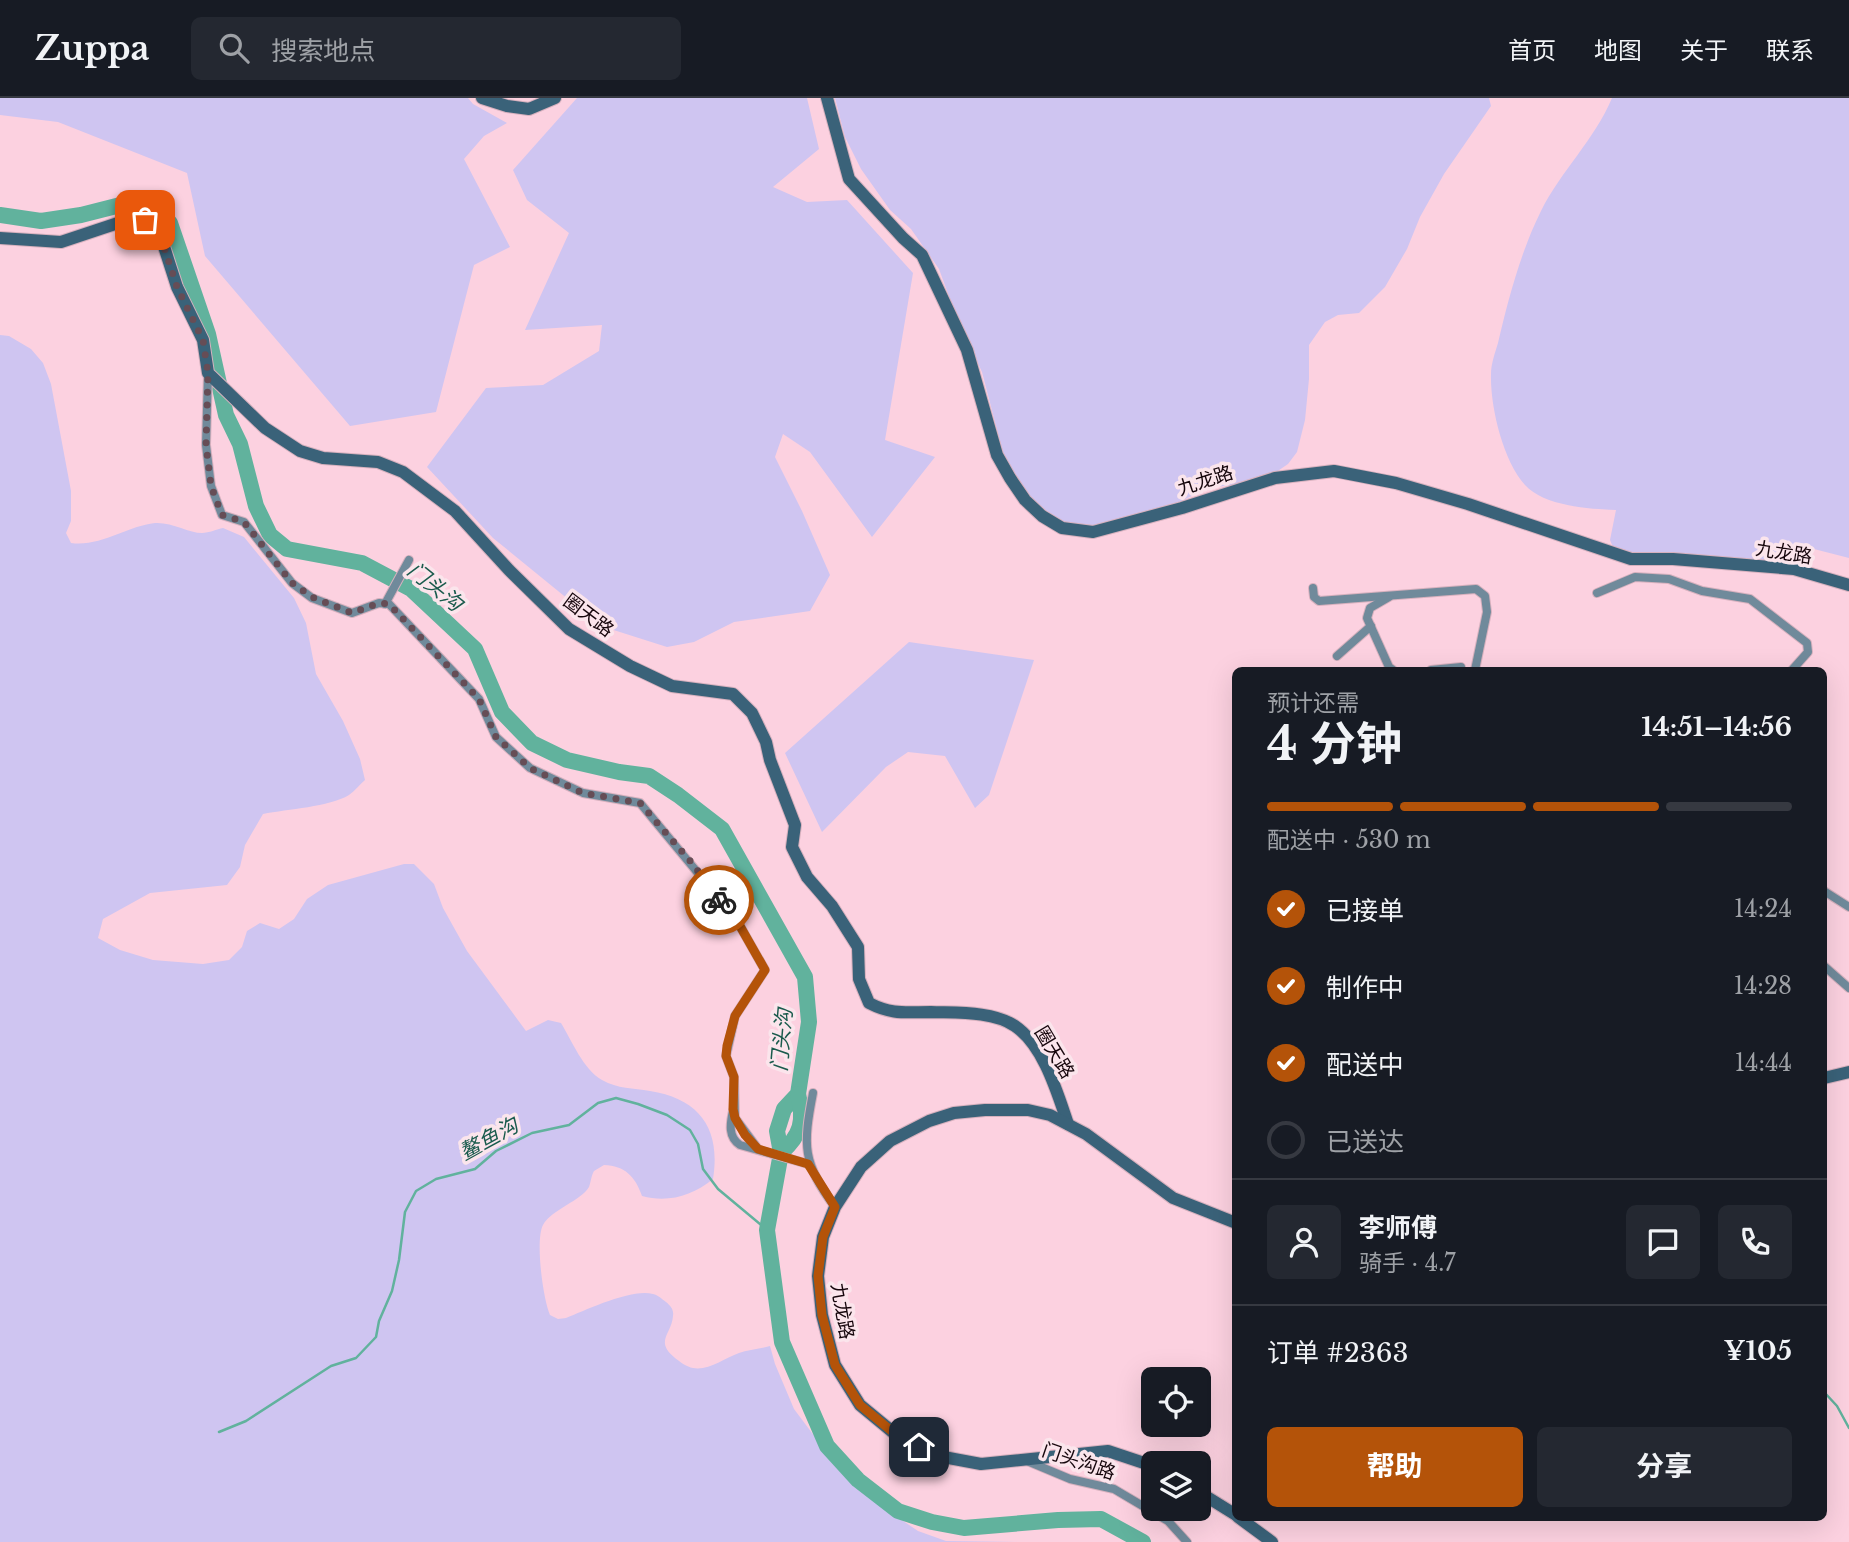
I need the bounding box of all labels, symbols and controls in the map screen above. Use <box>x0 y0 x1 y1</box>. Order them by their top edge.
search box <box>191 17 681 80</box>
text: Zuppa <box>35 28 149 69</box>
icon: search <box>215 29 253 67</box>
text: 搜索地点 <box>271 35 375 67</box>
text: 首页 <box>1508 36 1556 65</box>
text: 地图 <box>1594 36 1642 65</box>
text: 关于 <box>1680 36 1728 65</box>
text: 联系 <box>1766 36 1814 65</box>
pin <box>115 190 175 250</box>
icon: bag <box>126 201 164 239</box>
street label: 九龙路 <box>1174 461 1236 500</box>
street label: 九龙路 <box>1754 537 1814 568</box>
water label: 门头沟 <box>402 557 469 618</box>
street label: 圈天路 <box>559 589 618 642</box>
text: 预计还需 <box>1267 689 1359 717</box>
text: 14:51–14:56 <box>1641 711 1792 743</box>
text: 4 分钟 <box>1267 715 1402 772</box>
text: 配送中 · 530 m <box>1267 826 1431 854</box>
courier <box>684 865 754 935</box>
icon: bike <box>700 881 738 919</box>
icon: check <box>1267 890 1305 928</box>
text: 已接单 <box>1326 895 1404 927</box>
text: 14:24 <box>1734 895 1792 923</box>
icon: check <box>1267 967 1305 1005</box>
text: 制作中 <box>1326 972 1404 1004</box>
text: 14:28 <box>1734 972 1792 1000</box>
water label: 门头沟 <box>766 1005 798 1073</box>
street label: 圈天路 <box>1030 1022 1079 1083</box>
icon: check <box>1267 1044 1305 1082</box>
text: 配送中 <box>1326 1049 1404 1081</box>
text: 14:44 <box>1735 1049 1792 1077</box>
water label: 鳌鱼沟 <box>455 1111 525 1166</box>
text: 已送达 <box>1326 1126 1404 1158</box>
button: person <box>1267 1205 1341 1279</box>
button: chat <box>1626 1205 1700 1279</box>
button: phone <box>1718 1205 1792 1279</box>
text: 李师傅 <box>1359 1212 1437 1244</box>
text: 骑手 · 4.7 <box>1359 1249 1456 1277</box>
street label: 九龙路 <box>826 1281 859 1341</box>
text: ¥105 <box>1723 1335 1792 1367</box>
text: 订单 #2363 <box>1267 1337 1409 1369</box>
map controls <box>1141 1367 1211 1521</box>
button: locate <box>1141 1367 1211 1437</box>
pin <box>889 1417 949 1477</box>
button: 帮助 <box>1267 1427 1523 1507</box>
button: 分享 <box>1537 1427 1792 1507</box>
icon: home <box>900 1428 938 1466</box>
street label: 门头沟路 <box>1039 1438 1119 1485</box>
button: layers <box>1141 1451 1211 1521</box>

